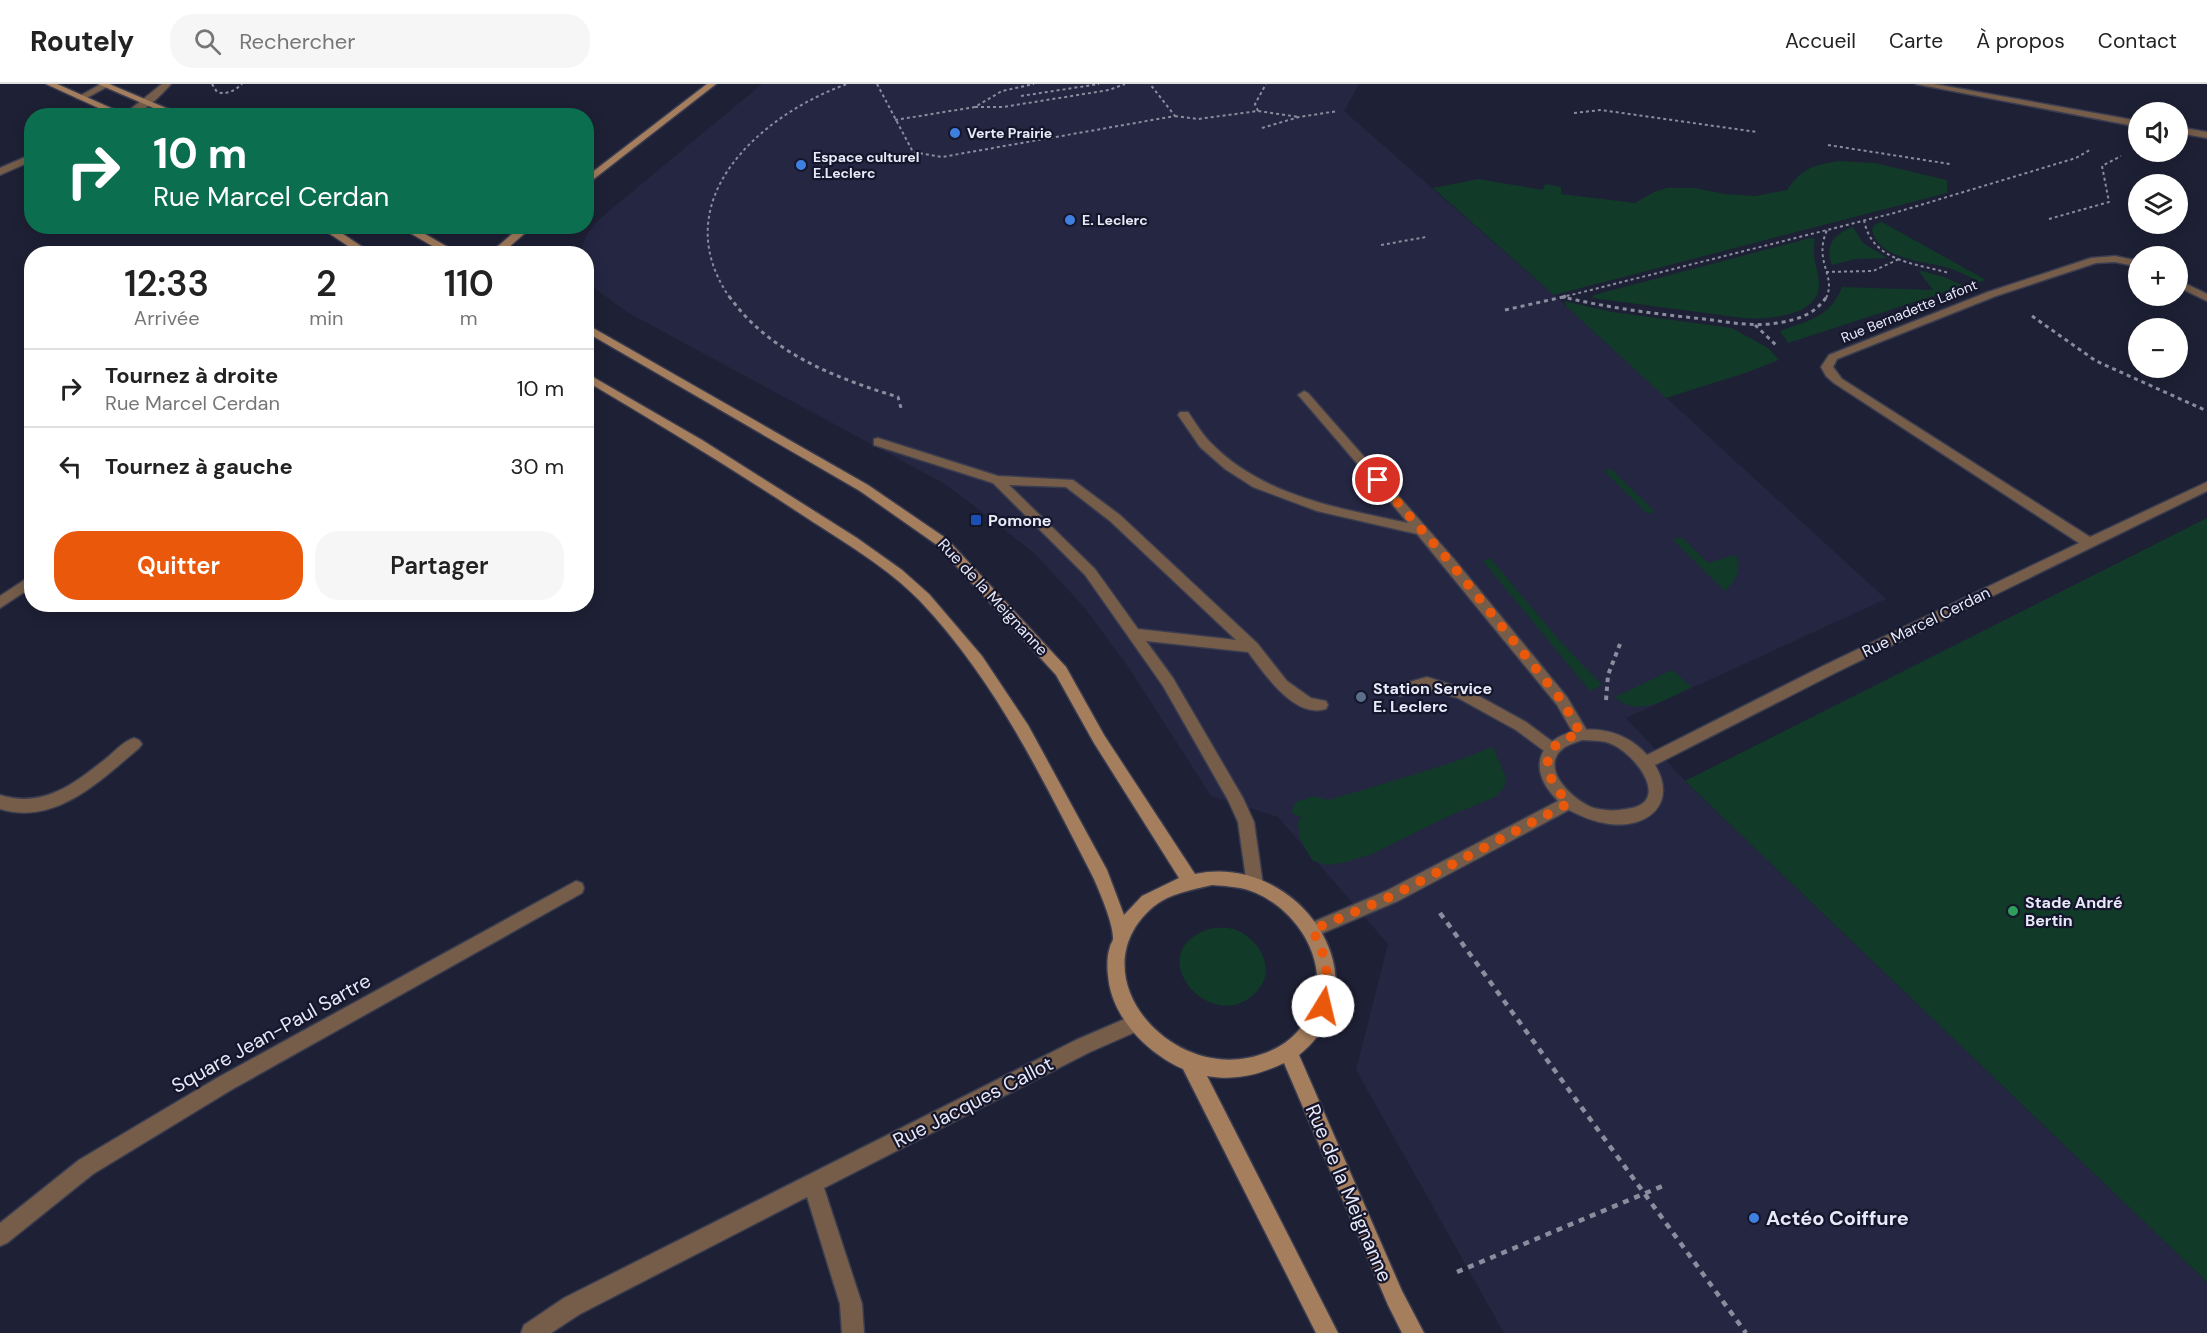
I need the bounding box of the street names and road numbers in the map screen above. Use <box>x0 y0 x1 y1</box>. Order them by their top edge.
street label: Rue Bernadette Lafont <box>1838 275 1980 347</box>
street label: Rue de la Meignanne <box>933 534 1053 660</box>
street label: Rue Marcel Cerdan <box>1859 582 1993 662</box>
street label: Square Jean-Paul Sartre <box>167 967 375 1099</box>
street label: Rue Jacques Callot <box>888 1050 1058 1154</box>
street label: Rue de la Meignanne <box>1300 1100 1398 1286</box>

